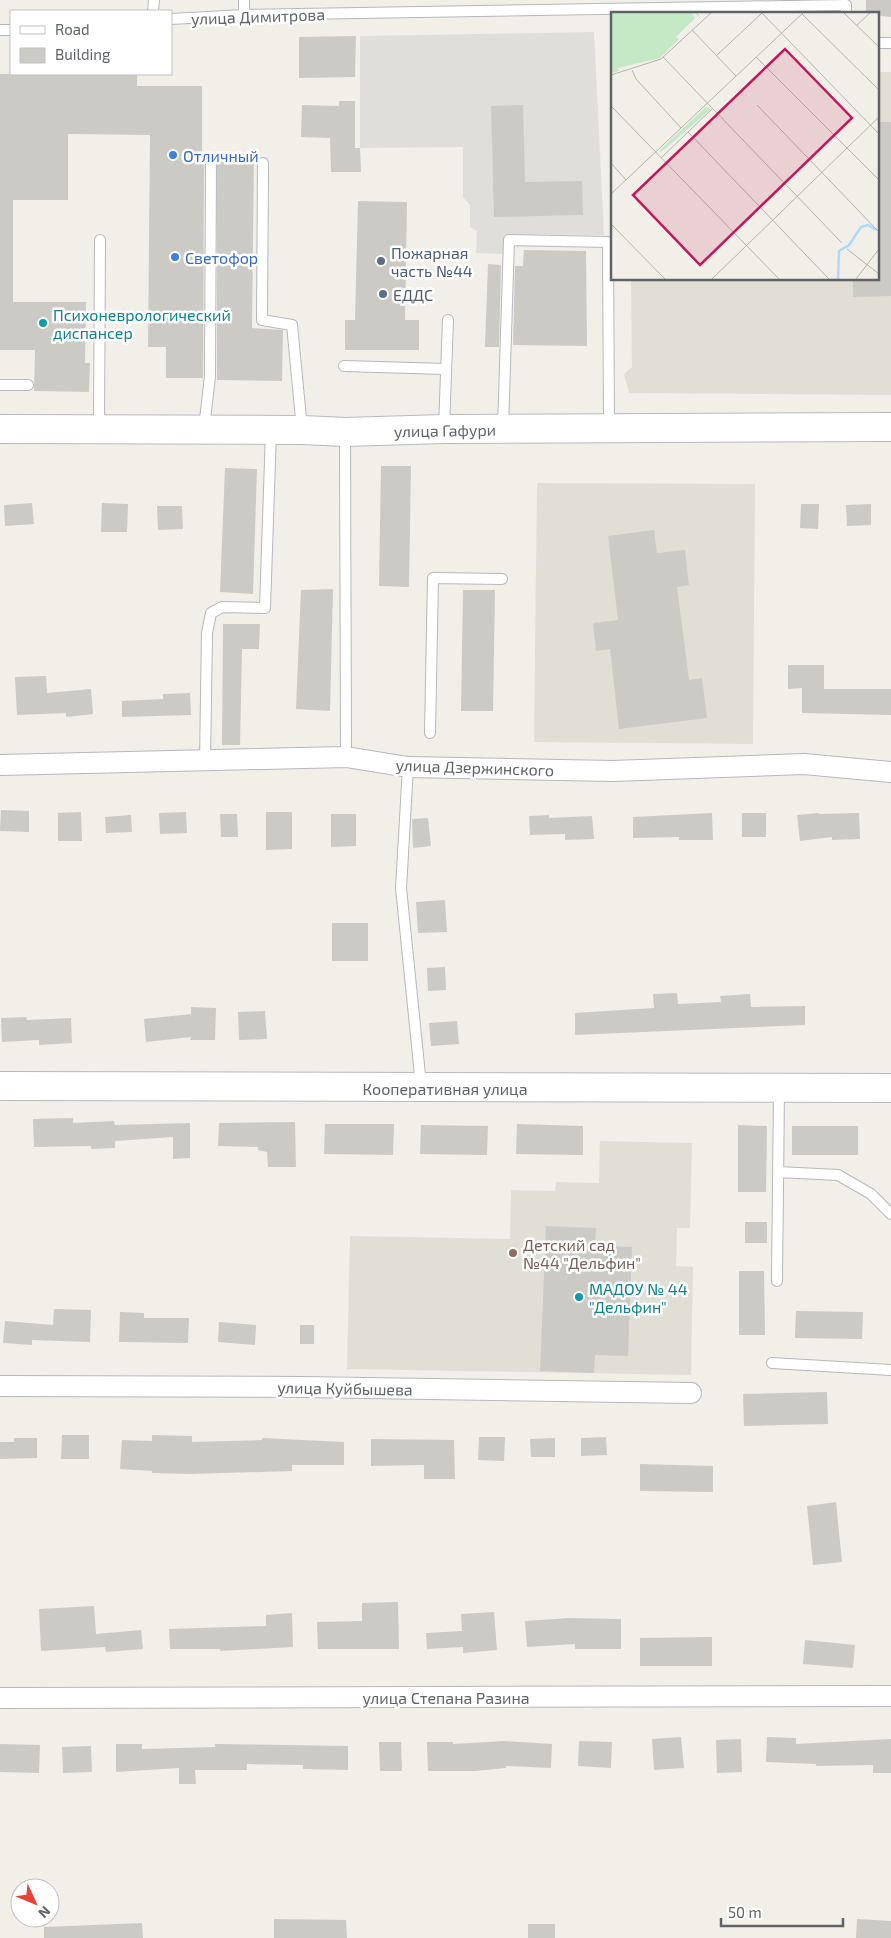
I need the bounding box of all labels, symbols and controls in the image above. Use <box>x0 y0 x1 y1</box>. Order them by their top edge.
street label: улица Димитрова <box>191 4 325 29</box>
legend <box>10 10 172 75</box>
inset map <box>611 12 878 280</box>
text: Road <box>55 20 90 38</box>
text: Building <box>55 45 111 63</box>
place label: Отличный <box>183 146 259 165</box>
marker: Отличный <box>167 149 179 161</box>
place label: Пожарная часть №44 <box>391 243 473 280</box>
place label: Светофор <box>185 248 258 267</box>
marker: Светофор <box>169 251 181 263</box>
marker: Пожарная часть №44 <box>375 255 387 267</box>
place label: ЕДДС <box>393 285 433 304</box>
marker: ЕДДС <box>377 288 389 300</box>
place label: Психоневрологический диспансер <box>53 305 231 342</box>
marker: Психоневрологический диспансер <box>37 317 49 329</box>
street label: улица Гафури <box>394 420 496 441</box>
street label: улица Дзержинского <box>395 755 555 780</box>
street label: Кооперативная улица <box>363 1079 527 1099</box>
place label: Детский сад №44 "Дельфин" <box>523 1235 641 1272</box>
marker: Детский сад №44 "Дельфин" <box>507 1247 519 1259</box>
place label: МАДОУ № 44 "Дельфин" <box>589 1279 688 1316</box>
marker: МАДОУ № 44 "Дельфин" <box>573 1291 585 1303</box>
street label: улица Куйбышева <box>277 1377 413 1400</box>
street label: улица Степана Разина <box>362 1688 530 1708</box>
north arrow <box>10 1878 60 1928</box>
scale bar <box>721 1896 844 1928</box>
text: N <box>35 1903 54 1922</box>
text: 50 m <box>728 1903 762 1921</box>

